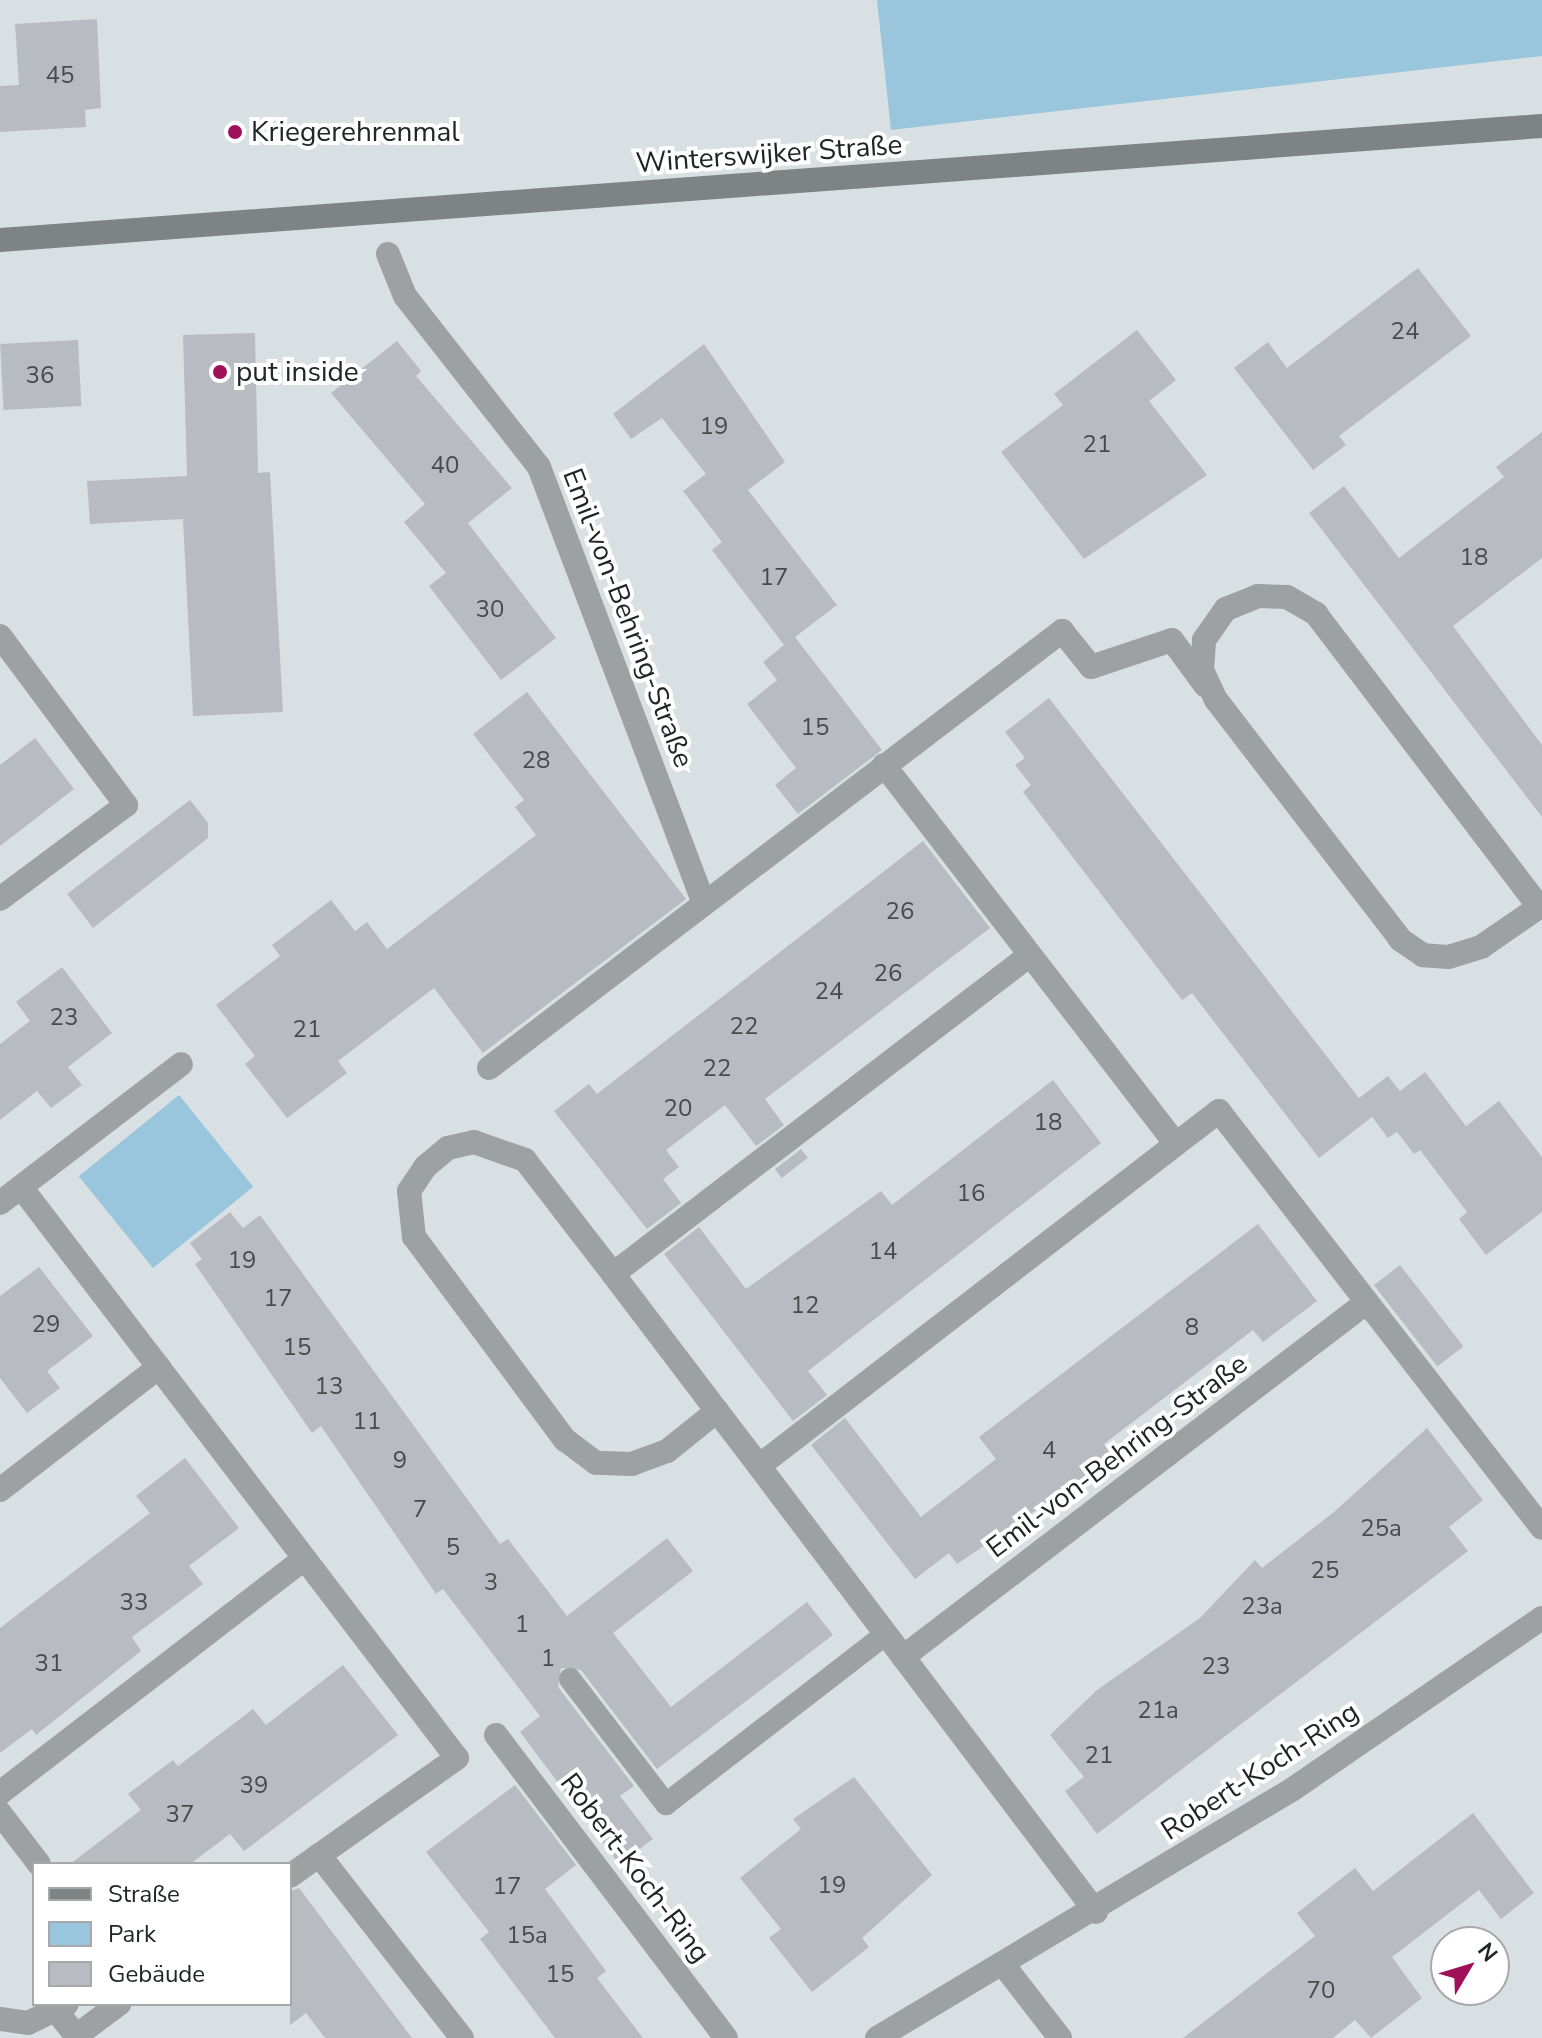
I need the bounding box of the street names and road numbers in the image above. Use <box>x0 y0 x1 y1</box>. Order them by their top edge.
street label: Winterswijker Straße <box>635 128 903 180</box>
street label: Emil-von-Behring-Straße <box>555 464 701 772</box>
street label: Emil-von-Behring-Straße <box>980 1347 1254 1565</box>
street label: Robert-Koch-Ring <box>1155 1695 1365 1847</box>
street label: Robert-Koch-Ring <box>553 1767 717 1969</box>

